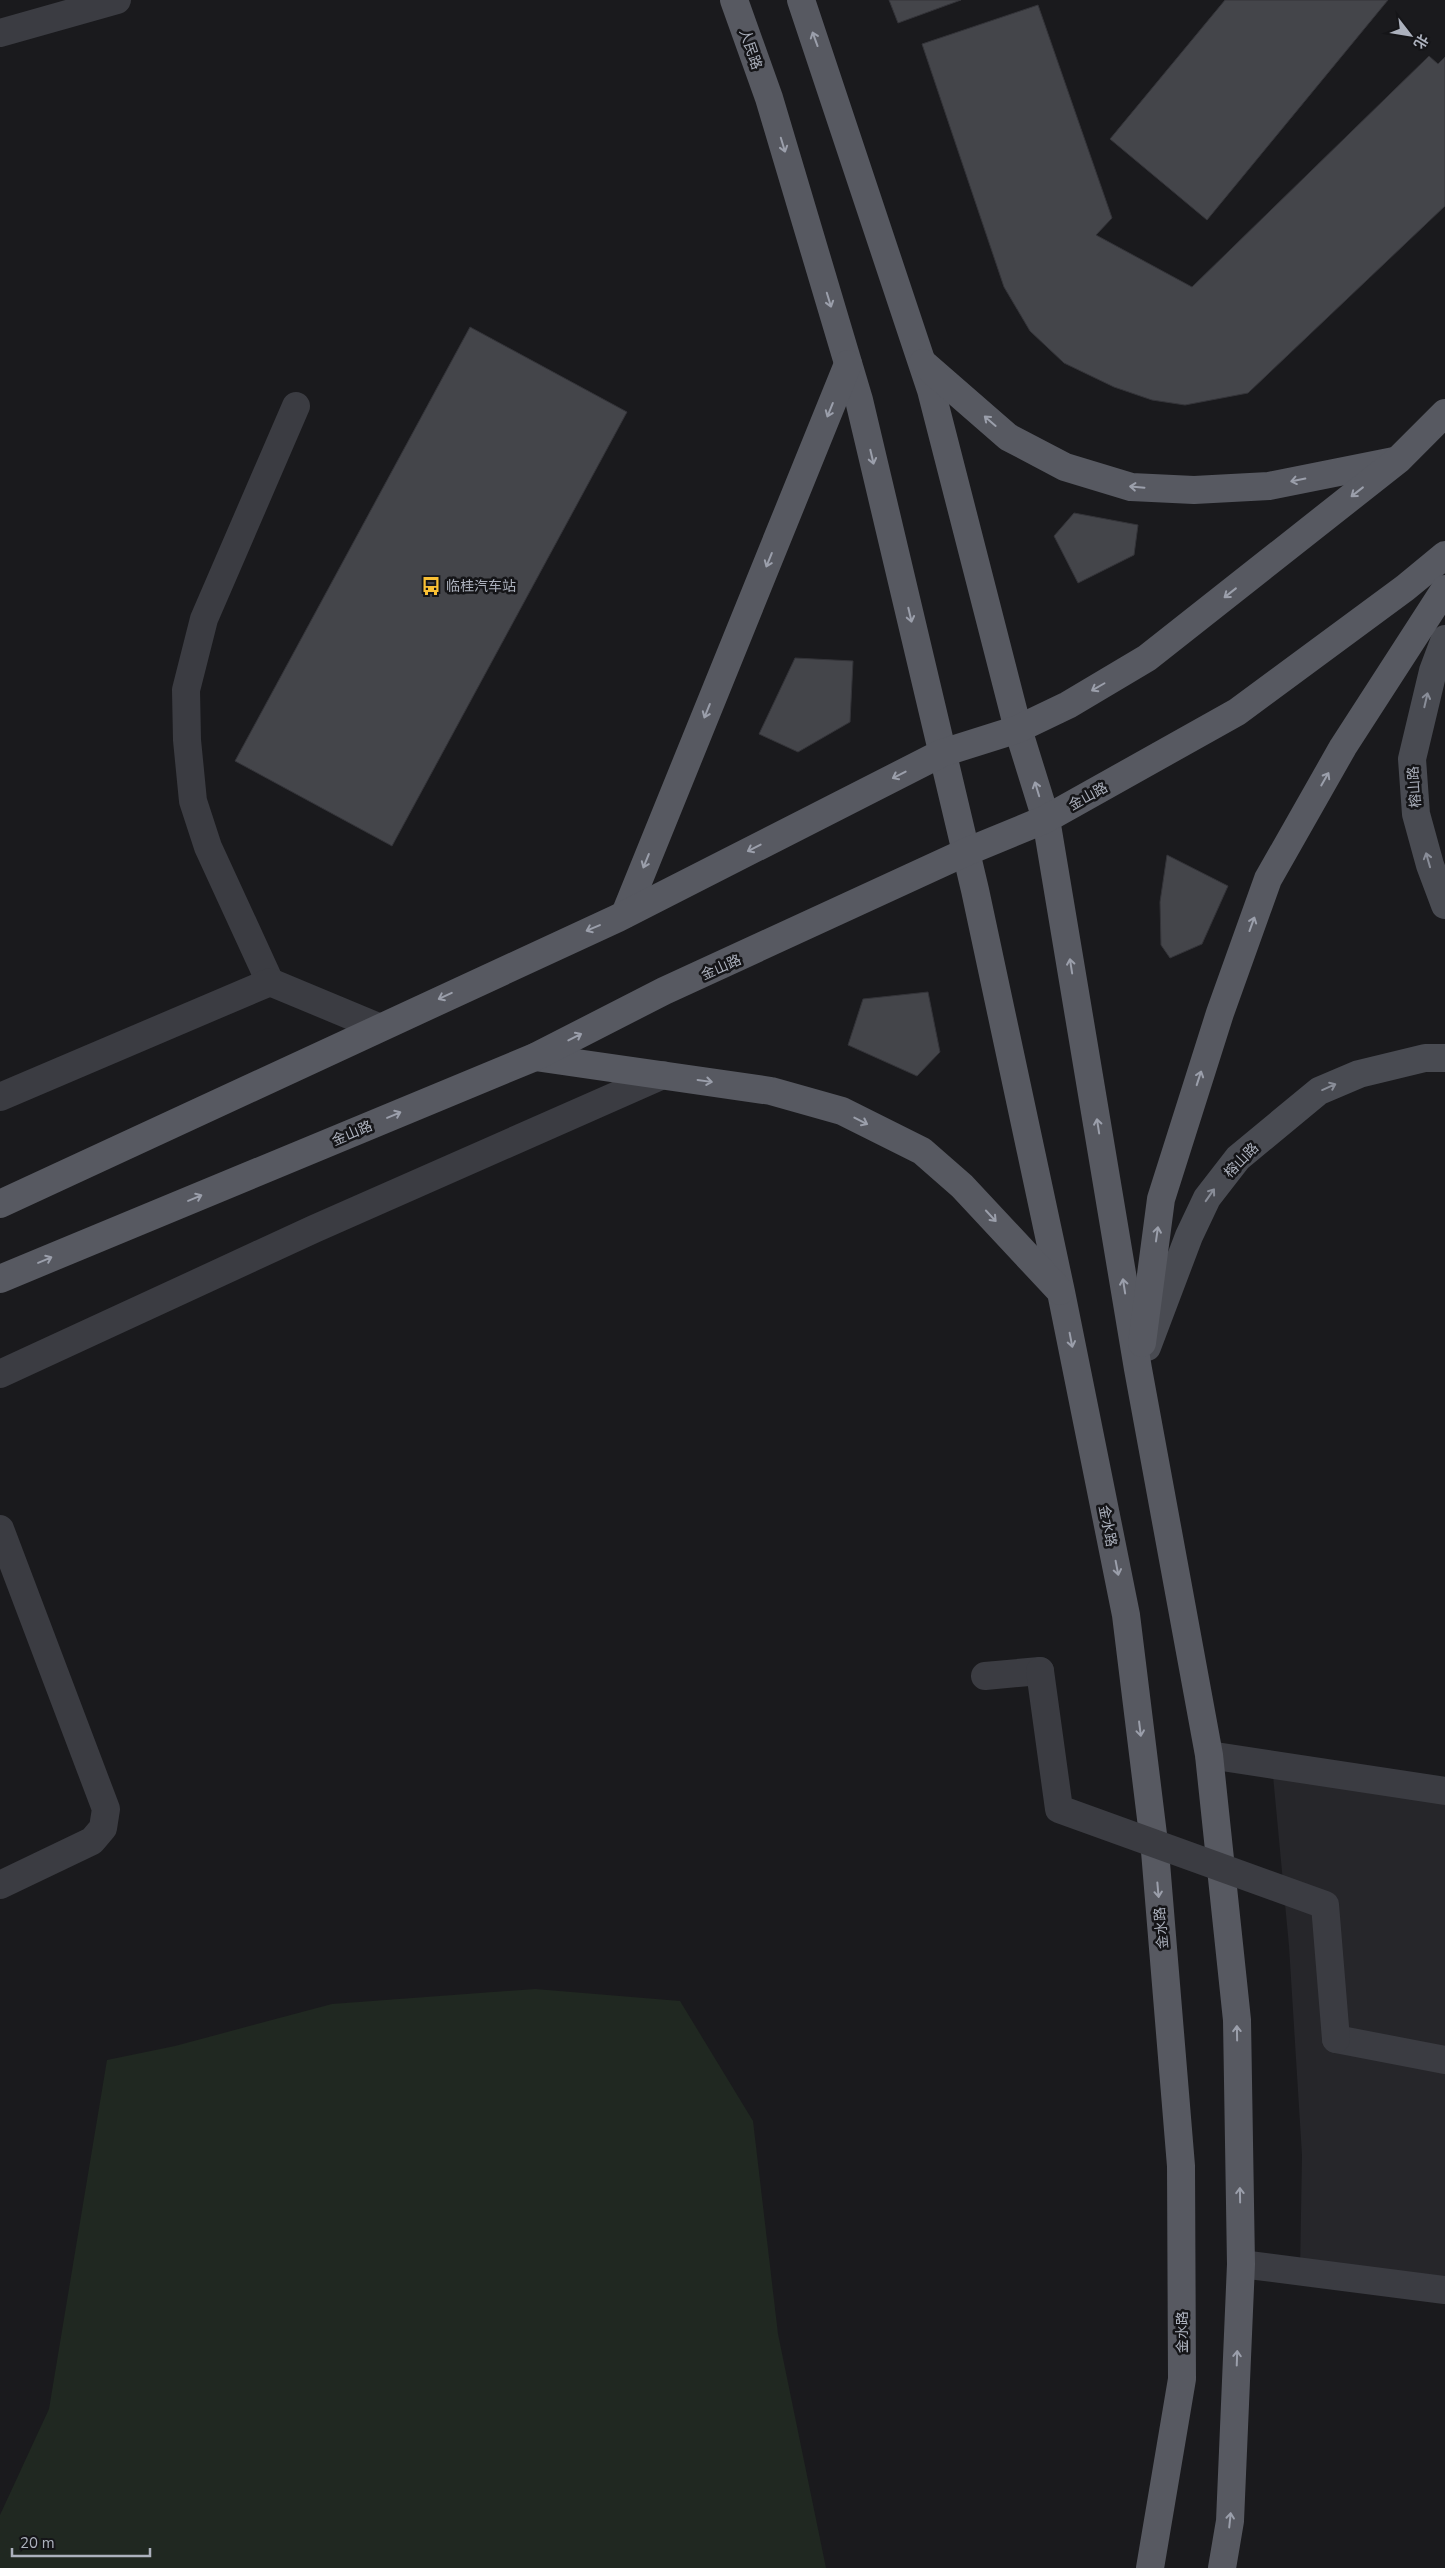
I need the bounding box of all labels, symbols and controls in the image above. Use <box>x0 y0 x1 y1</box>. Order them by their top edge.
north arrow <box>1385 10 1435 60</box>
street label: 人民路 <box>735 26 766 72</box>
one-way arrow <box>809 31 819 47</box>
text: 北 <box>1409 31 1432 52</box>
one-way arrow <box>778 136 788 152</box>
one-way arrow <box>825 292 835 308</box>
one-way arrow <box>825 401 834 417</box>
one-way arrow <box>984 416 997 427</box>
one-way arrow <box>868 448 877 464</box>
one-way arrow <box>1291 476 1307 486</box>
one-way arrow <box>1129 482 1145 491</box>
one-way arrow <box>1351 487 1364 498</box>
one-way arrow <box>763 552 773 567</box>
bus stop icon: 临桂汽车站 <box>420 575 442 597</box>
place label: 临桂汽车站 <box>446 577 516 596</box>
one-way arrow <box>1223 588 1236 599</box>
one-way arrow <box>906 607 915 623</box>
one-way arrow <box>1091 683 1105 693</box>
one-way arrow <box>1422 693 1431 709</box>
one-way arrow <box>702 703 712 718</box>
street label: 榕山路 <box>1404 765 1425 809</box>
one-way arrow <box>892 771 907 780</box>
one-way arrow <box>1320 772 1330 787</box>
street label: 金山路 <box>1065 778 1111 815</box>
one-way arrow <box>1032 782 1041 798</box>
one-way arrow <box>747 844 762 853</box>
one-way arrow <box>1423 852 1433 868</box>
one-way arrow <box>641 853 650 868</box>
one-way arrow <box>1248 917 1257 932</box>
one-way arrow <box>586 924 601 934</box>
street label: 金山路 <box>698 950 744 985</box>
one-way arrow <box>1065 958 1075 974</box>
one-way arrow <box>438 992 453 1002</box>
one-way arrow <box>567 1032 582 1041</box>
one-way arrow <box>1195 1070 1204 1086</box>
one-way arrow <box>696 1076 712 1086</box>
one-way arrow <box>1321 1081 1336 1091</box>
one-way arrow <box>386 1110 401 1120</box>
street label: 金山路 <box>329 1117 375 1150</box>
one-way arrow <box>853 1117 868 1126</box>
one-way arrow <box>1092 1119 1102 1135</box>
street label: 榕山路 <box>1220 1139 1263 1182</box>
one-way arrow <box>1205 1188 1215 1202</box>
one-way arrow <box>187 1192 202 1202</box>
one-way arrow <box>985 1210 996 1223</box>
one-way arrow <box>1152 1226 1162 1242</box>
one-way arrow <box>37 1255 52 1264</box>
one-way arrow <box>1119 1279 1129 1295</box>
one-way arrow <box>1066 1331 1076 1347</box>
street label: 金水路 <box>1094 1504 1121 1549</box>
one-way arrow <box>1112 1559 1122 1575</box>
one-way arrow <box>1135 1720 1145 1736</box>
one-way arrow <box>1153 1882 1163 1898</box>
street label: 金水路 <box>1150 1906 1173 1950</box>
one-way arrow <box>1232 2025 1242 2041</box>
one-way arrow <box>1235 2187 1245 2204</box>
street label: 金水路 <box>1173 2311 1192 2353</box>
one-way arrow <box>1233 2350 1242 2366</box>
one-way arrow <box>1225 2512 1235 2528</box>
scale bar <box>12 2526 150 2558</box>
text: 20 m <box>20 2533 55 2553</box>

